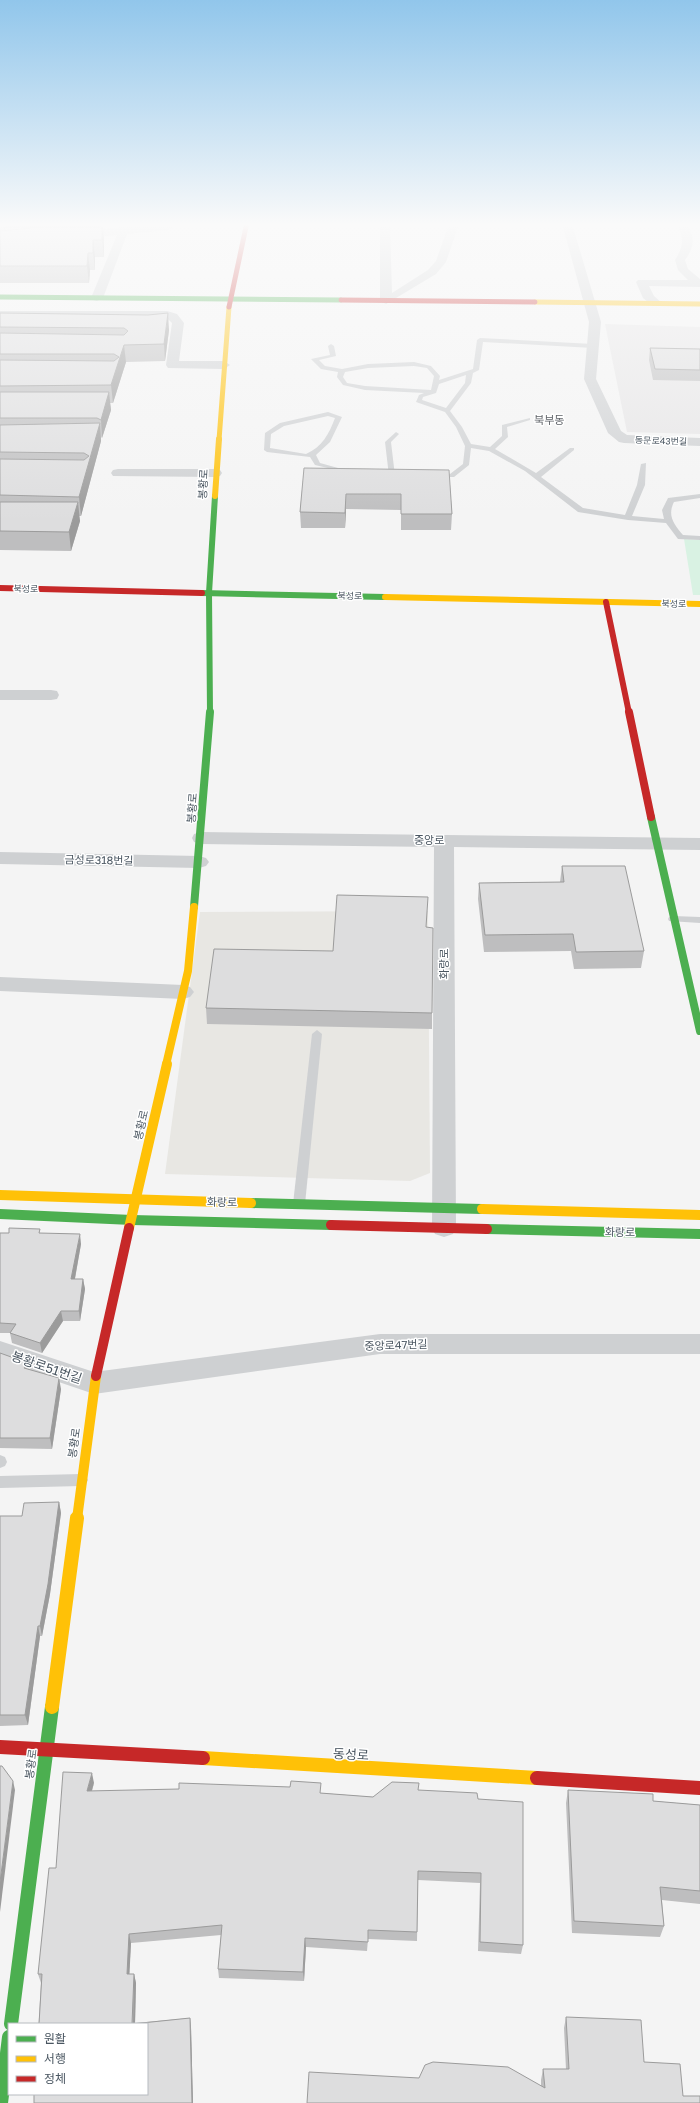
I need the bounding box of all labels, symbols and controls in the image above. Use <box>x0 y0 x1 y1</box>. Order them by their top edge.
district label: 북부동 <box>534 413 564 426</box>
street label: 동문로43번길 <box>635 434 687 447</box>
street label: 봉황로 <box>195 468 210 499</box>
street label: 북성로 <box>13 583 39 594</box>
street label: 북성로 <box>337 590 363 601</box>
street label: 북성로 <box>661 598 687 609</box>
street label: 봉황로 <box>184 792 199 824</box>
street label: 중앙로 <box>414 833 444 846</box>
street label: 금성로318번길 <box>64 852 134 867</box>
street label: 화랑로 <box>437 949 450 979</box>
street label: 봉황로 <box>131 1109 150 1141</box>
street label: 화랑로 <box>207 1195 237 1208</box>
street label: 화랑로 <box>605 1225 635 1238</box>
street label: 중앙로47번길 <box>364 1337 428 1352</box>
street label: 봉황로51번길 <box>10 1347 84 1387</box>
street label: 봉황로 <box>65 1427 82 1459</box>
street label: 동성로 <box>333 1745 369 1763</box>
street label: 봉황로 <box>22 1748 39 1780</box>
legend <box>8 2023 148 2095</box>
text: 원활 <box>44 2031 66 2046</box>
text: 서행 <box>44 2051 66 2066</box>
text: 정체 <box>44 2071 66 2086</box>

